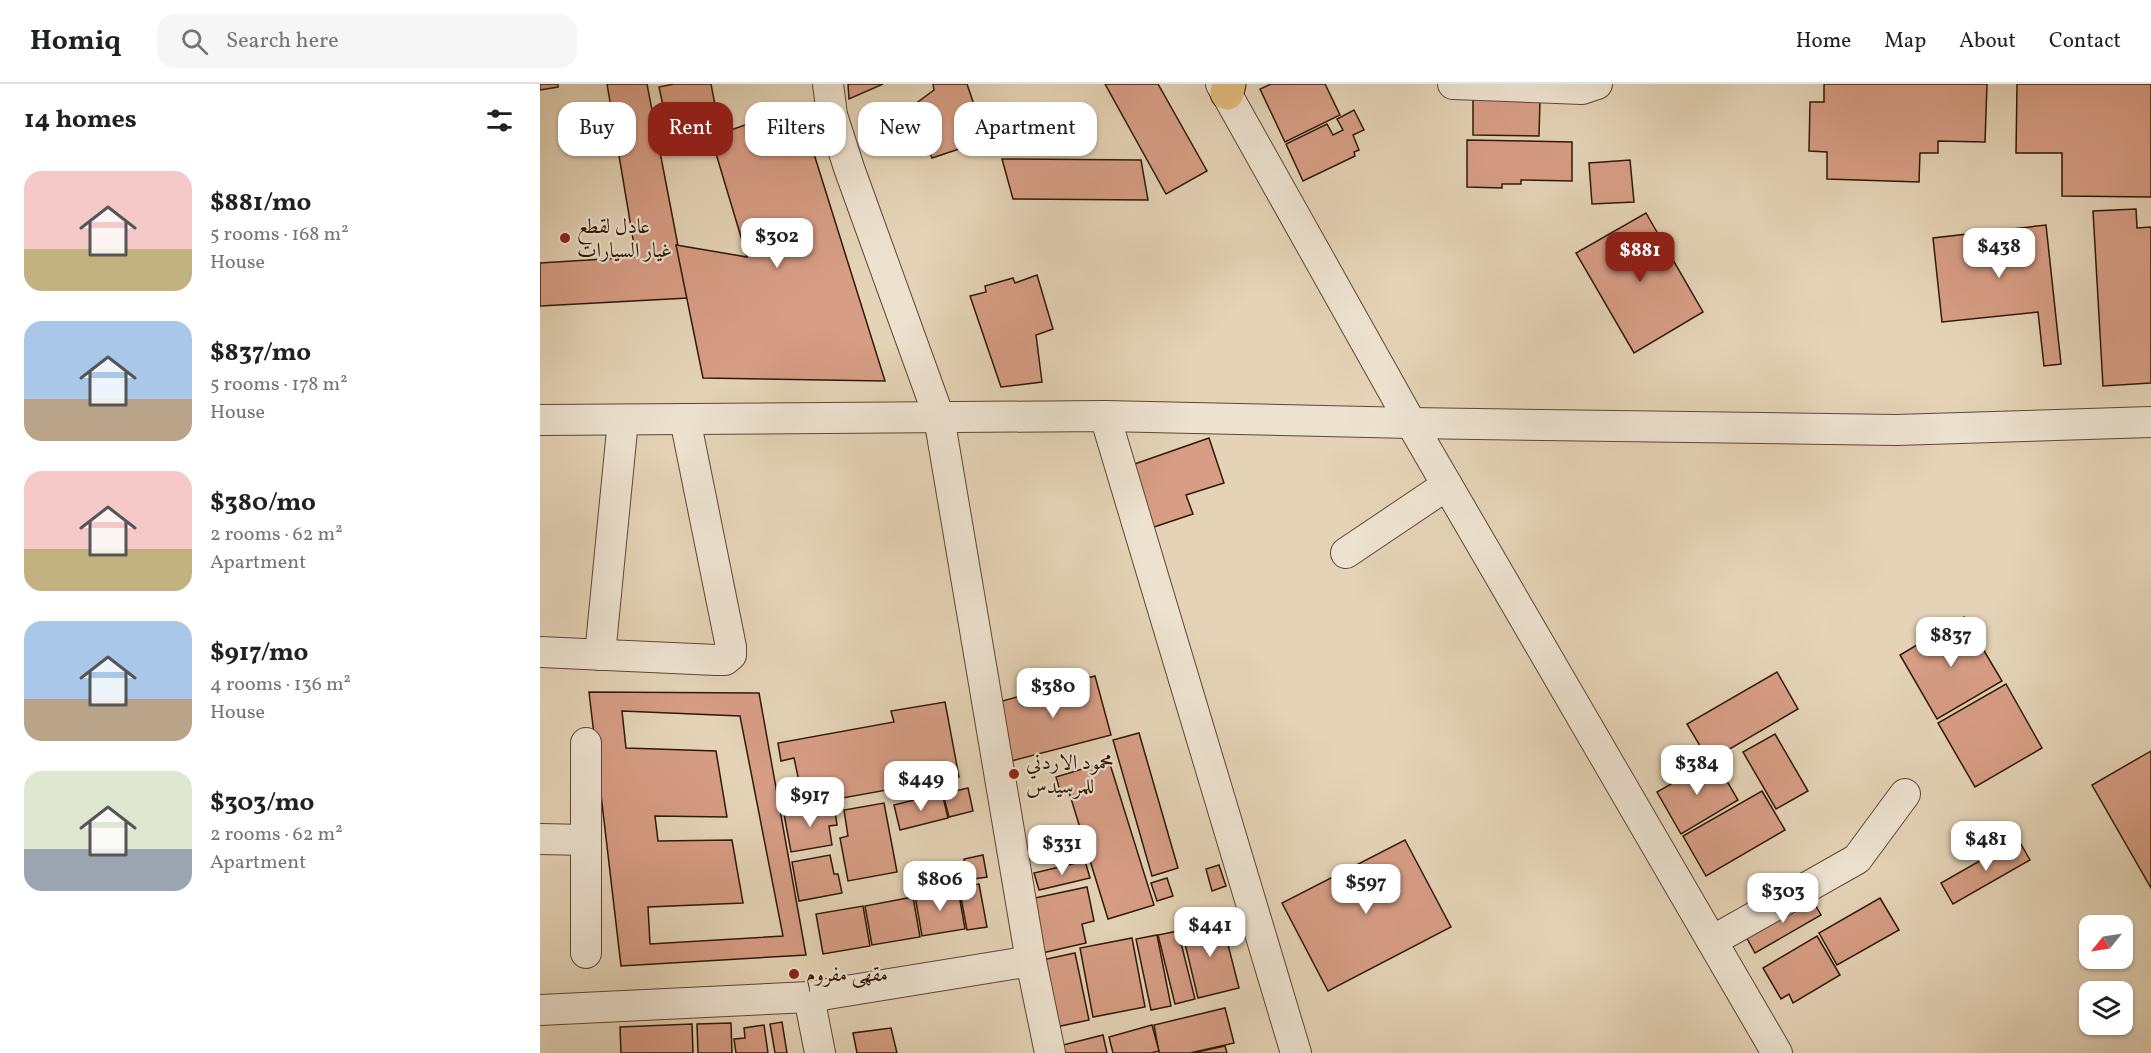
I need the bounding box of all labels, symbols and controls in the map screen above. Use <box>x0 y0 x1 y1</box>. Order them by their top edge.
search box <box>157 14 577 68</box>
text: Homiq <box>30 22 121 61</box>
icon: search <box>178 25 211 58</box>
text: Search here <box>226 26 339 57</box>
text: Home <box>1796 27 1851 56</box>
text: Map <box>1884 27 1926 56</box>
text: About <box>1959 27 2016 56</box>
text: Contact <box>2049 27 2121 56</box>
text: 14 homes <box>24 102 137 138</box>
chip: Buy <box>558 102 636 156</box>
chip: Rent <box>648 102 733 156</box>
chip: Filters <box>745 102 846 156</box>
chip: New <box>858 102 942 156</box>
chip: Apartment <box>954 102 1097 156</box>
icon: filters <box>483 104 516 137</box>
text: $881/mo <box>210 185 311 221</box>
icon: home <box>72 195 144 267</box>
place label: عادل لقطع غيار السيارات <box>577 213 672 266</box>
pin: $302 <box>741 218 813 269</box>
text: 5 rooms · 168 m² <box>210 221 349 249</box>
text: $302 <box>755 223 799 251</box>
pin: $438 <box>1963 228 2035 279</box>
marker: عادل لقطع غيار السيارات <box>558 231 572 245</box>
pin: $881 <box>1604 232 1676 283</box>
text: $438 <box>1977 233 2021 261</box>
text: $881 <box>1620 237 1661 265</box>
text: House <box>210 249 265 277</box>
text: $837/mo <box>210 335 311 371</box>
icon: home <box>72 345 144 417</box>
text: 5 rooms · 178 m² <box>210 371 348 399</box>
text: House <box>210 399 265 427</box>
text: $380/mo <box>210 485 316 521</box>
icon: home <box>72 495 144 567</box>
text: 2 rooms · 62 m² <box>210 521 343 549</box>
text: Apartment <box>210 549 306 577</box>
pin: $837 <box>1915 617 1987 668</box>
text: $837 <box>1930 622 1972 650</box>
text: $917/mo <box>210 635 308 671</box>
icon: home <box>72 645 144 717</box>
pin: $380 <box>1017 668 1089 719</box>
text: 4 rooms · 136 m² <box>210 671 351 699</box>
text: $380 <box>1031 673 1075 701</box>
text: House <box>210 699 265 727</box>
pin: $384 <box>1661 745 1733 796</box>
place label: محمود الاردني للمرسيدس <box>1026 749 1114 802</box>
text: $384 <box>1675 750 1719 778</box>
pin: $449 <box>885 761 957 812</box>
text: $449 <box>898 766 944 794</box>
marker: محمود الاردني للمرسيدس <box>1007 767 1021 781</box>
pin: $917 <box>774 777 846 828</box>
text: $917 <box>790 782 830 810</box>
text: $303/mo <box>210 785 314 821</box>
icon: home <box>72 795 144 867</box>
text: 2 rooms · 62 m² <box>210 821 343 849</box>
pin: $481 <box>1950 821 2022 872</box>
pin: $331 <box>1026 825 1098 876</box>
text: $481 <box>1965 826 2007 854</box>
text: $331 <box>1042 830 1082 858</box>
text: Apartment <box>210 849 306 877</box>
pin: $806 <box>904 861 976 912</box>
pin: $597 <box>1330 864 1402 915</box>
text: $806 <box>917 866 963 894</box>
text: $597 <box>1345 869 1387 897</box>
pin: $303 <box>1747 873 1819 924</box>
text: $303 <box>1761 878 1805 906</box>
pin: $441 <box>1174 907 1246 958</box>
text: $441 <box>1188 912 1232 940</box>
north arrow <box>2079 915 2133 969</box>
map controls <box>2079 915 2133 1035</box>
place label: مقهى مفروم <box>806 961 888 992</box>
marker: مقهى مفروم <box>787 967 801 981</box>
button: layers <box>2079 981 2133 1035</box>

